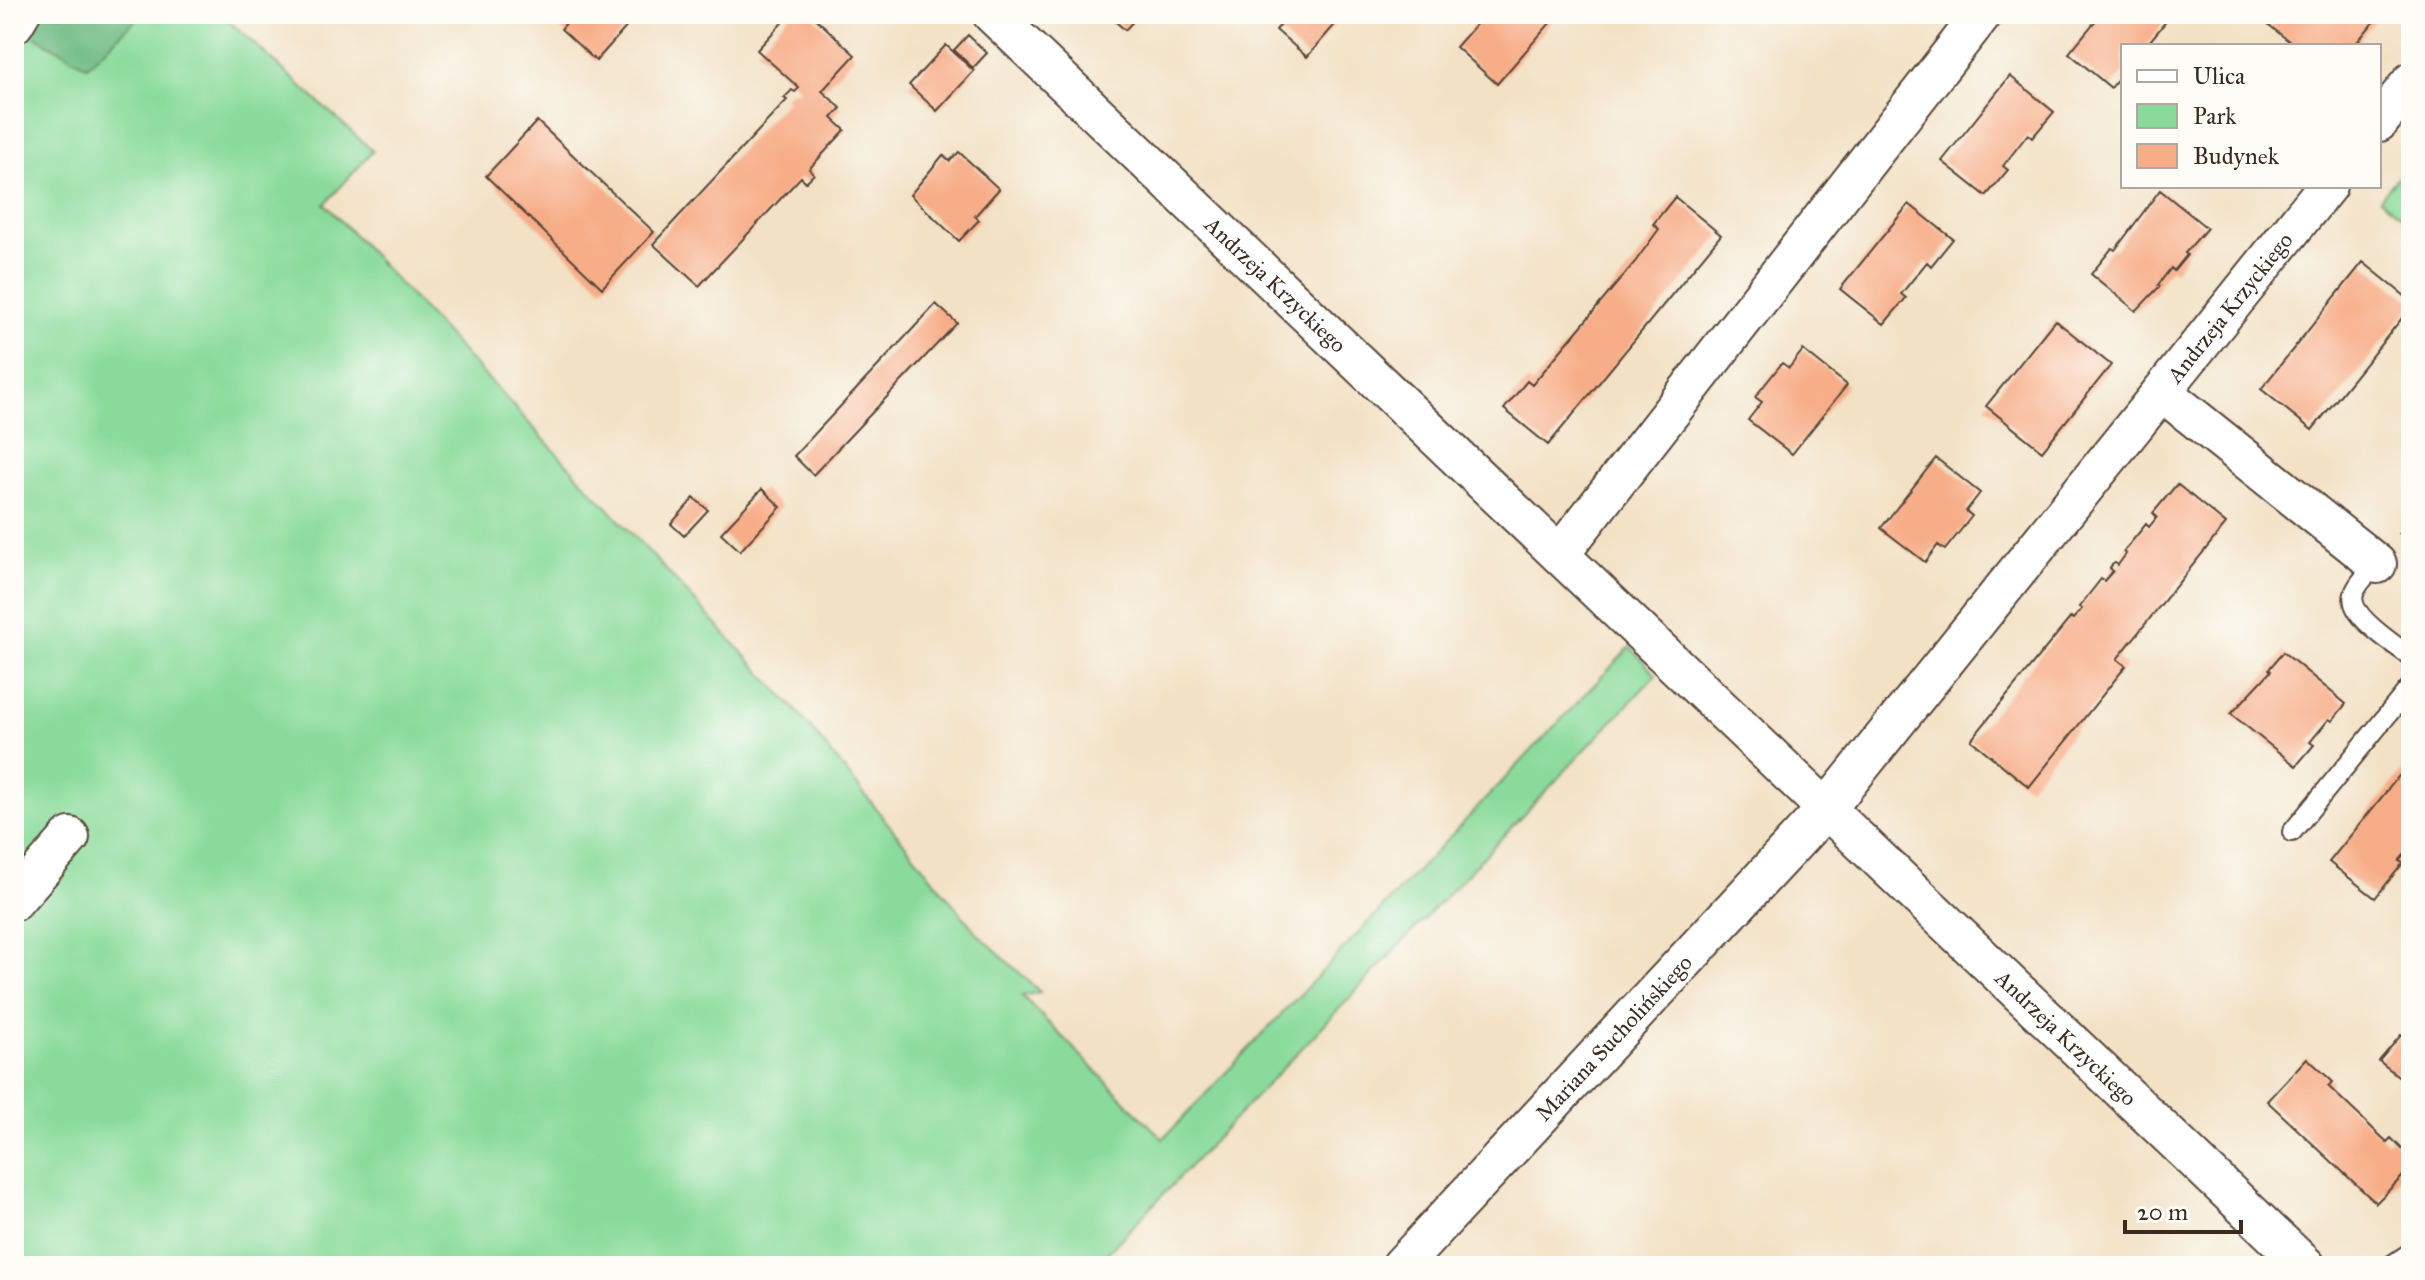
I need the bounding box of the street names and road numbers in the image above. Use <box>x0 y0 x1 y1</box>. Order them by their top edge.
street label: Andrzeja Krzyckiego <box>1199 210 1352 358</box>
street label: Andrzeja Krzyckiego <box>2160 227 2298 389</box>
street label: Mariana Sucholińskiego <box>1530 949 1697 1126</box>
street label: Andrzeja Krzyckiego <box>1989 963 2143 1111</box>

